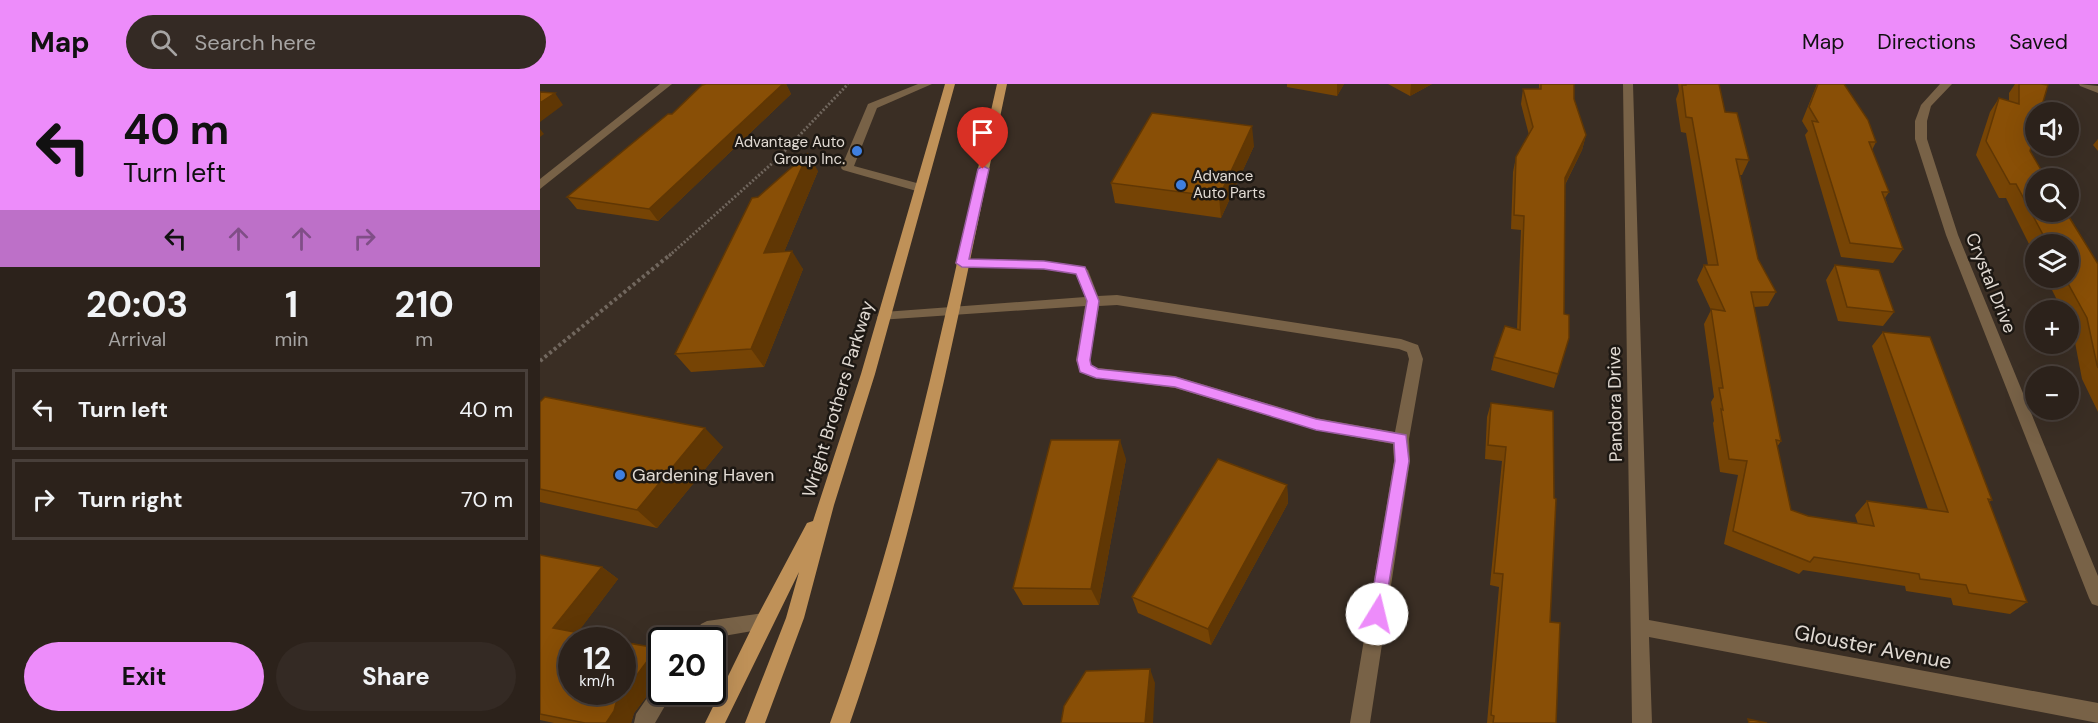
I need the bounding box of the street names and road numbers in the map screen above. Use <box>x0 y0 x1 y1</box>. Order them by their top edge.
street label: Crystal Drive <box>1960 229 2022 337</box>
street label: Wright Brothers Parkway <box>797 298 879 500</box>
street label: Pandora Drive <box>1602 346 1628 462</box>
street label: Glouster Avenue <box>1792 618 1954 676</box>

